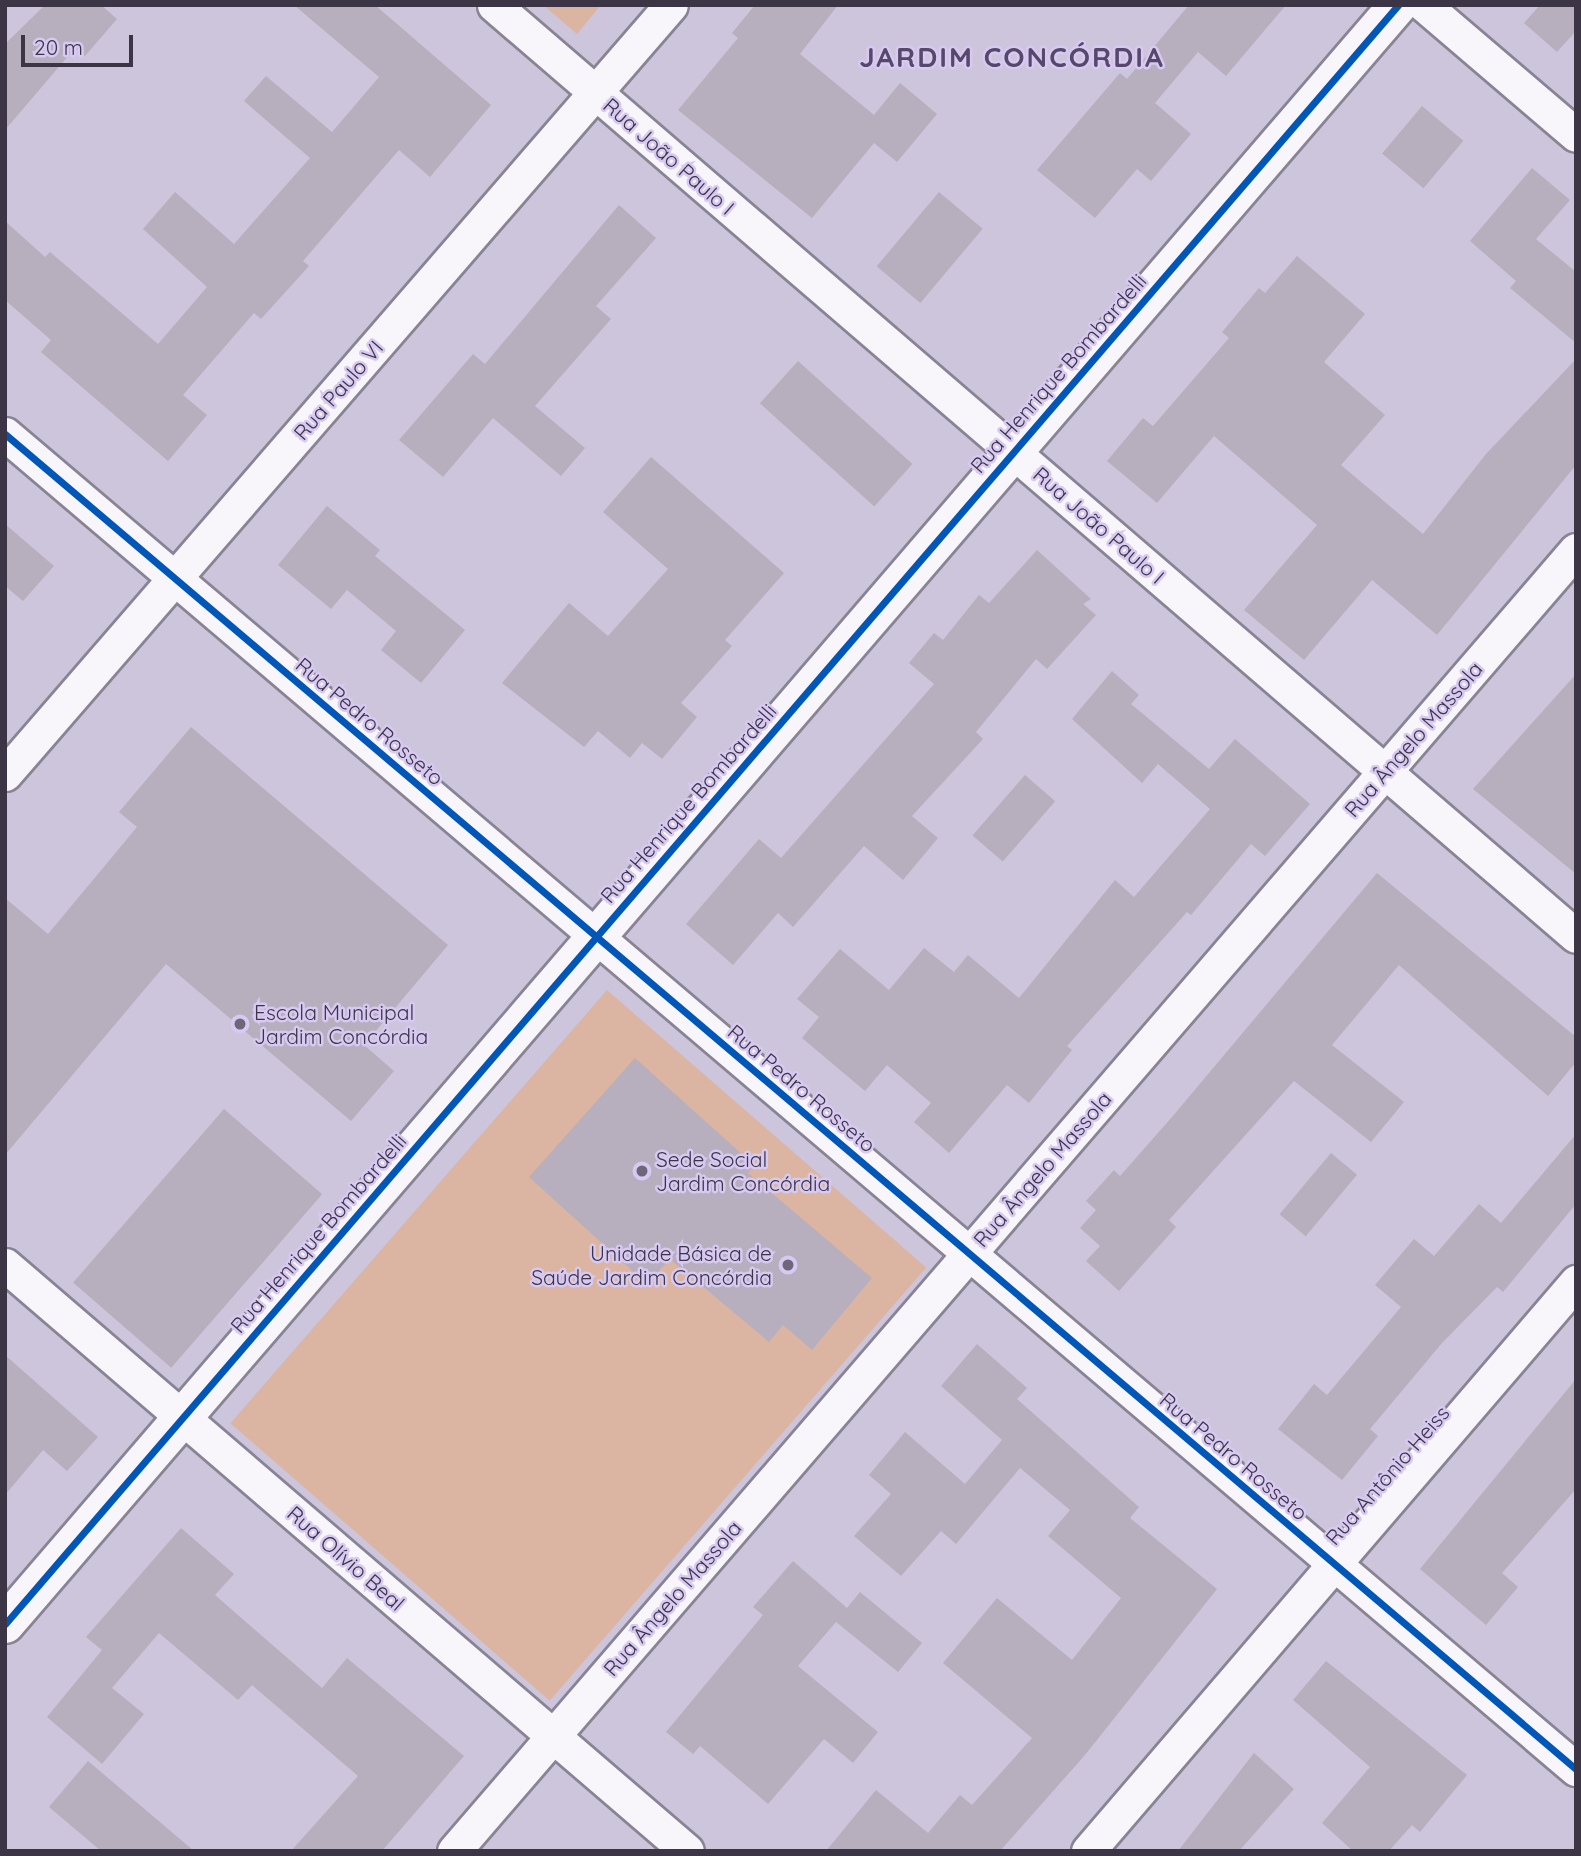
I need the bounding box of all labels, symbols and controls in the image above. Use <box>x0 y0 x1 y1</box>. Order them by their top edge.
scale bar <box>24 21 136 65</box>
text: 20 m <box>34 34 83 60</box>
district label: JARDIM CONCÓRDIA <box>861 40 1163 74</box>
street label: Rua João Paulo I <box>598 92 740 220</box>
street label: Rua Henrique Bombardelli <box>965 268 1151 478</box>
street label: Rua Paulo VI <box>288 335 388 445</box>
street label: Rua João Paulo I <box>1028 461 1170 589</box>
street label: Rua Pedro Rosseto <box>291 652 449 790</box>
street label: Rua Ângelo Massola <box>1339 656 1487 822</box>
street label: Rua Henrique Bombardelli <box>595 698 781 908</box>
place label: Escola Municipal Jardim Concórdia <box>254 999 428 1049</box>
marker: Escola Municipal Jardim Concórdia <box>232 1016 248 1032</box>
street label: Rua Pedro Rosseto <box>723 1019 881 1157</box>
street label: Rua Ângelo Massola <box>968 1086 1116 1252</box>
street label: Rua Henrique Bombardelli <box>225 1128 411 1338</box>
place label: Sede Social Jardim Concórdia <box>656 1146 830 1196</box>
marker: Sede Social Jardim Concórdia <box>634 1163 650 1179</box>
place label: Unidade Básica de Saúde Jardim Concórdia <box>531 1240 772 1290</box>
marker: Unidade Básica de Saúde Jardim Concórdia <box>778 1255 798 1275</box>
street label: Rua Pedro Rosseto <box>1155 1387 1313 1525</box>
street label: Rua Antônio Heiss <box>1320 1400 1454 1550</box>
street label: Rua Olívio Beal <box>282 1500 410 1616</box>
street label: Rua Ângelo Massola <box>598 1515 746 1681</box>

